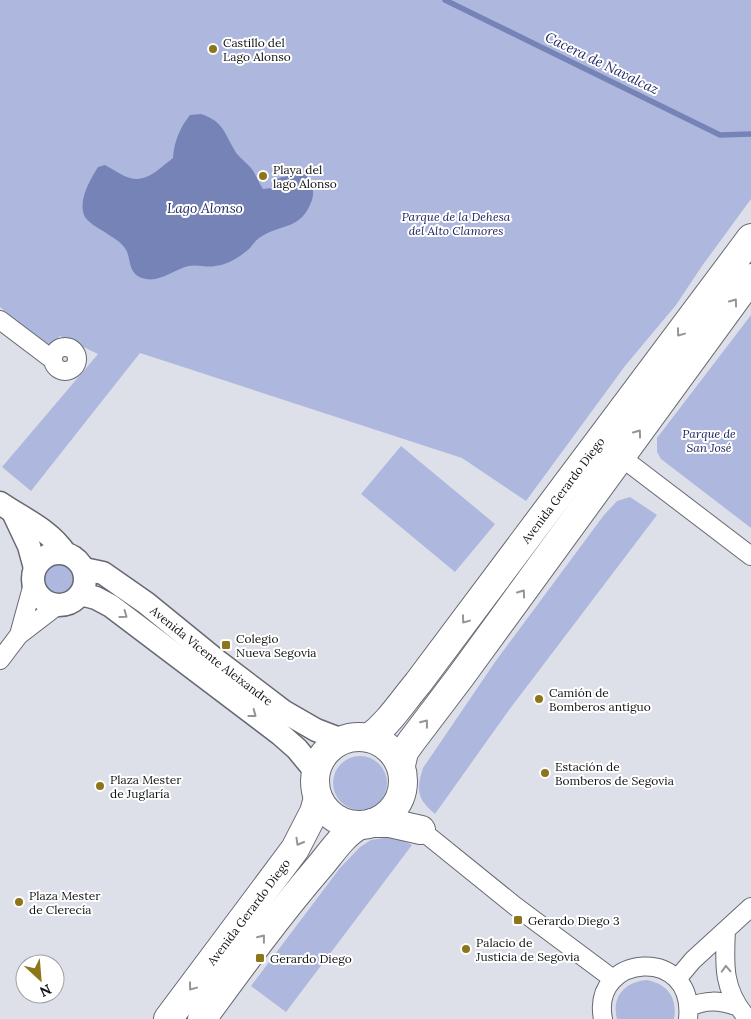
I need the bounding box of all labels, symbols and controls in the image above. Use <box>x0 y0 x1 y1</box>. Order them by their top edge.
water label: Cacera de Navalcaz <box>542 28 662 98</box>
place label: Castillo del Lago Alonso <box>223 35 291 64</box>
marker: Castillo del Lago Alonso <box>207 43 219 55</box>
place label: Playa del lago Alonso <box>273 162 337 191</box>
marker: Playa del lago Alonso <box>257 170 269 182</box>
water label: Lago Alonso <box>167 199 243 217</box>
park label: Parque de la Dehesa del Alto Clamores <box>402 209 511 238</box>
one-way arrow <box>728 299 736 308</box>
one-way arrow <box>677 327 686 337</box>
park label: Parque de San José <box>682 426 736 455</box>
one-way arrow <box>632 429 641 439</box>
street label: Avenida Gerardo Diego <box>517 434 607 547</box>
one-way arrow <box>516 589 525 599</box>
street label: Avenida Vicente Aleixandre <box>147 602 276 709</box>
one-way arrow <box>118 609 128 618</box>
one-way arrow <box>463 614 471 623</box>
place label: Colegio Nueva Segovia <box>236 631 317 660</box>
marker: Colegio Nueva Segovia <box>220 639 232 651</box>
place label: Camión de Bomberos antiguo <box>549 685 651 714</box>
marker: Camión de Bomberos antiguo <box>533 693 545 705</box>
one-way arrow <box>247 708 256 716</box>
one-way arrow <box>419 719 428 729</box>
place label: Estación de Bomberos de Segovia <box>555 759 674 788</box>
marker: Estación de Bomberos de Segovia <box>539 767 551 779</box>
place label: Plaza Mester de Juglaría <box>110 772 182 801</box>
marker: Plaza Mester de Juglaría <box>94 780 106 792</box>
one-way arrow <box>295 837 305 846</box>
street label: Avenida Gerardo Diego <box>203 855 293 969</box>
place label: Plaza Mester de Clerecía <box>29 888 101 917</box>
marker: Plaza Mester de Clerecía <box>13 896 25 908</box>
place label: Gerardo Diego 3 <box>528 913 620 928</box>
marker: Gerardo Diego 3 <box>512 914 524 926</box>
one-way arrow <box>257 935 265 944</box>
place label: Palacio de Justicia de Segovia <box>475 935 580 964</box>
marker: Palacio de Justicia de Segovia <box>460 943 472 955</box>
place label: Gerardo Diego <box>270 951 352 966</box>
marker: Gerardo Diego <box>254 952 266 964</box>
north arrow <box>15 954 65 1004</box>
one-way arrow <box>721 965 731 972</box>
text: N <box>37 980 55 1001</box>
one-way arrow <box>189 981 197 990</box>

